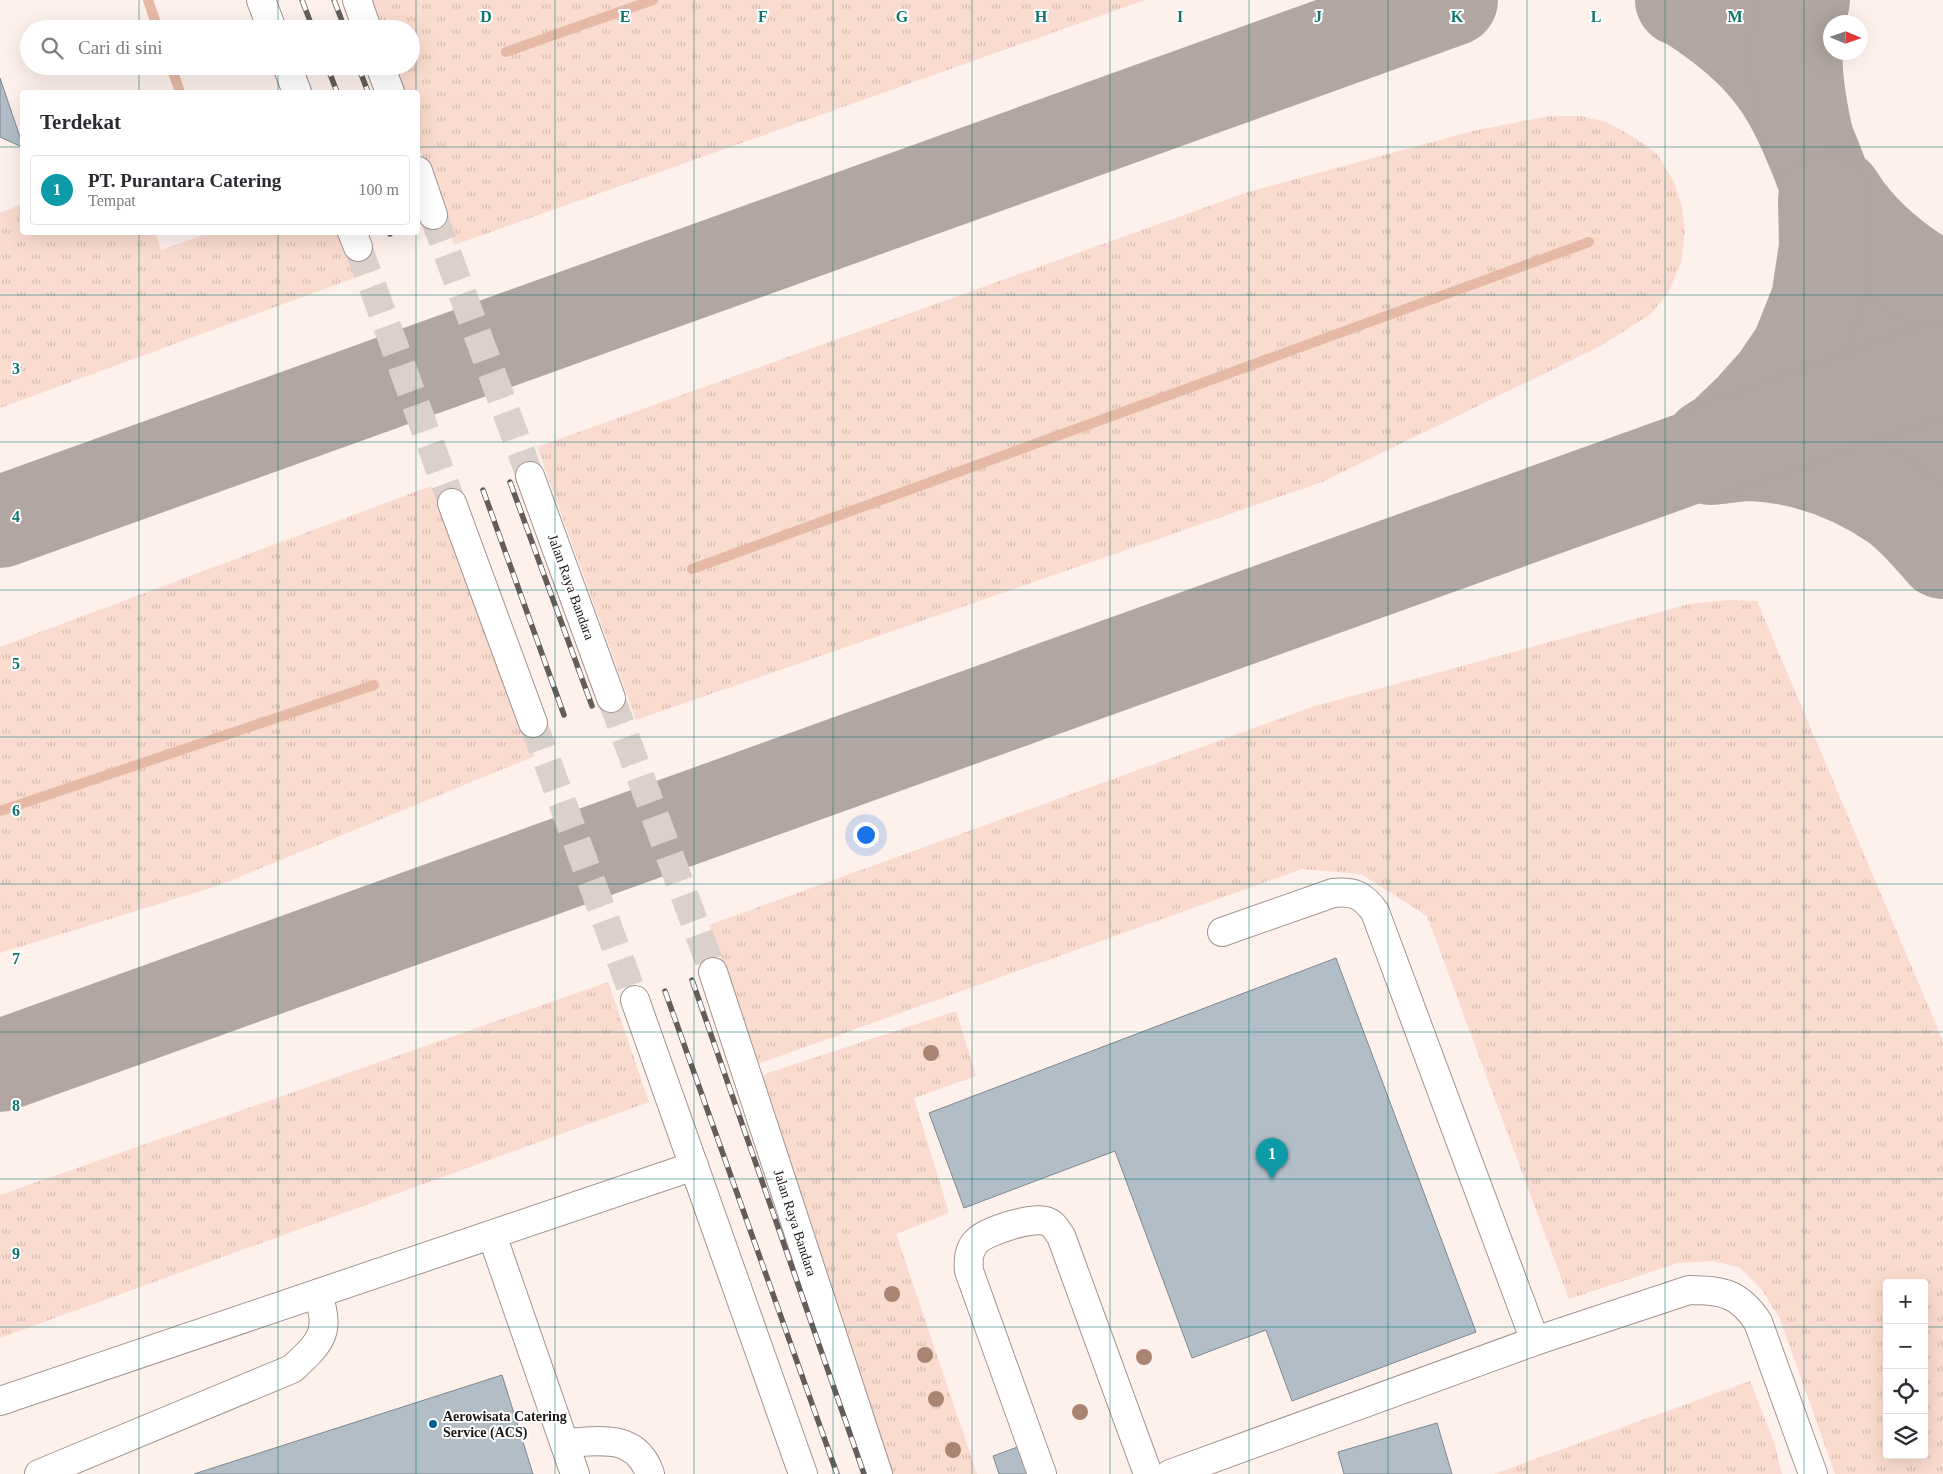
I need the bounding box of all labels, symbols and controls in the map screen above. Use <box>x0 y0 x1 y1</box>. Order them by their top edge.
text: D <box>480 8 492 25</box>
text: E <box>620 8 630 25</box>
text: F <box>758 8 768 25</box>
text: G <box>896 8 909 25</box>
text: H <box>1035 8 1048 25</box>
text: I <box>1177 8 1183 25</box>
text: J <box>1314 8 1322 25</box>
text: K <box>1451 8 1464 25</box>
text: L <box>1591 8 1601 25</box>
text: M <box>1727 8 1743 25</box>
north arrow <box>1823 15 1868 60</box>
search box <box>20 20 420 75</box>
icon: search <box>38 34 66 62</box>
text: Cari di sini <box>78 37 162 58</box>
text: Terdekat <box>40 110 121 134</box>
text: PT. Purantara Catering <box>88 170 281 191</box>
text: 1 <box>53 181 61 198</box>
text: 100 m <box>359 181 399 198</box>
text: Tempat <box>88 192 136 209</box>
text: 3 <box>12 360 20 377</box>
text: 4 <box>12 508 20 525</box>
street label: Jalan Raya Bandara <box>545 532 597 643</box>
text: 5 <box>12 655 20 672</box>
text: 6 <box>12 802 20 819</box>
your location <box>853 822 879 848</box>
text: 7 <box>12 950 20 967</box>
text: 8 <box>12 1097 20 1114</box>
pin: 1 <box>1256 1138 1288 1179</box>
street label: Jalan Raya Bandara <box>771 1168 820 1279</box>
text: 9 <box>12 1245 20 1262</box>
map controls <box>1883 1279 1928 1459</box>
button: + <box>1883 1279 1928 1324</box>
button: − <box>1883 1324 1928 1369</box>
button: locate <box>1883 1369 1928 1414</box>
place label: Aerowisata Catering Service (ACS) <box>443 1409 567 1441</box>
button: layers <box>1883 1414 1928 1459</box>
marker: Aerowisata Catering Service (ACS) <box>427 1418 439 1430</box>

